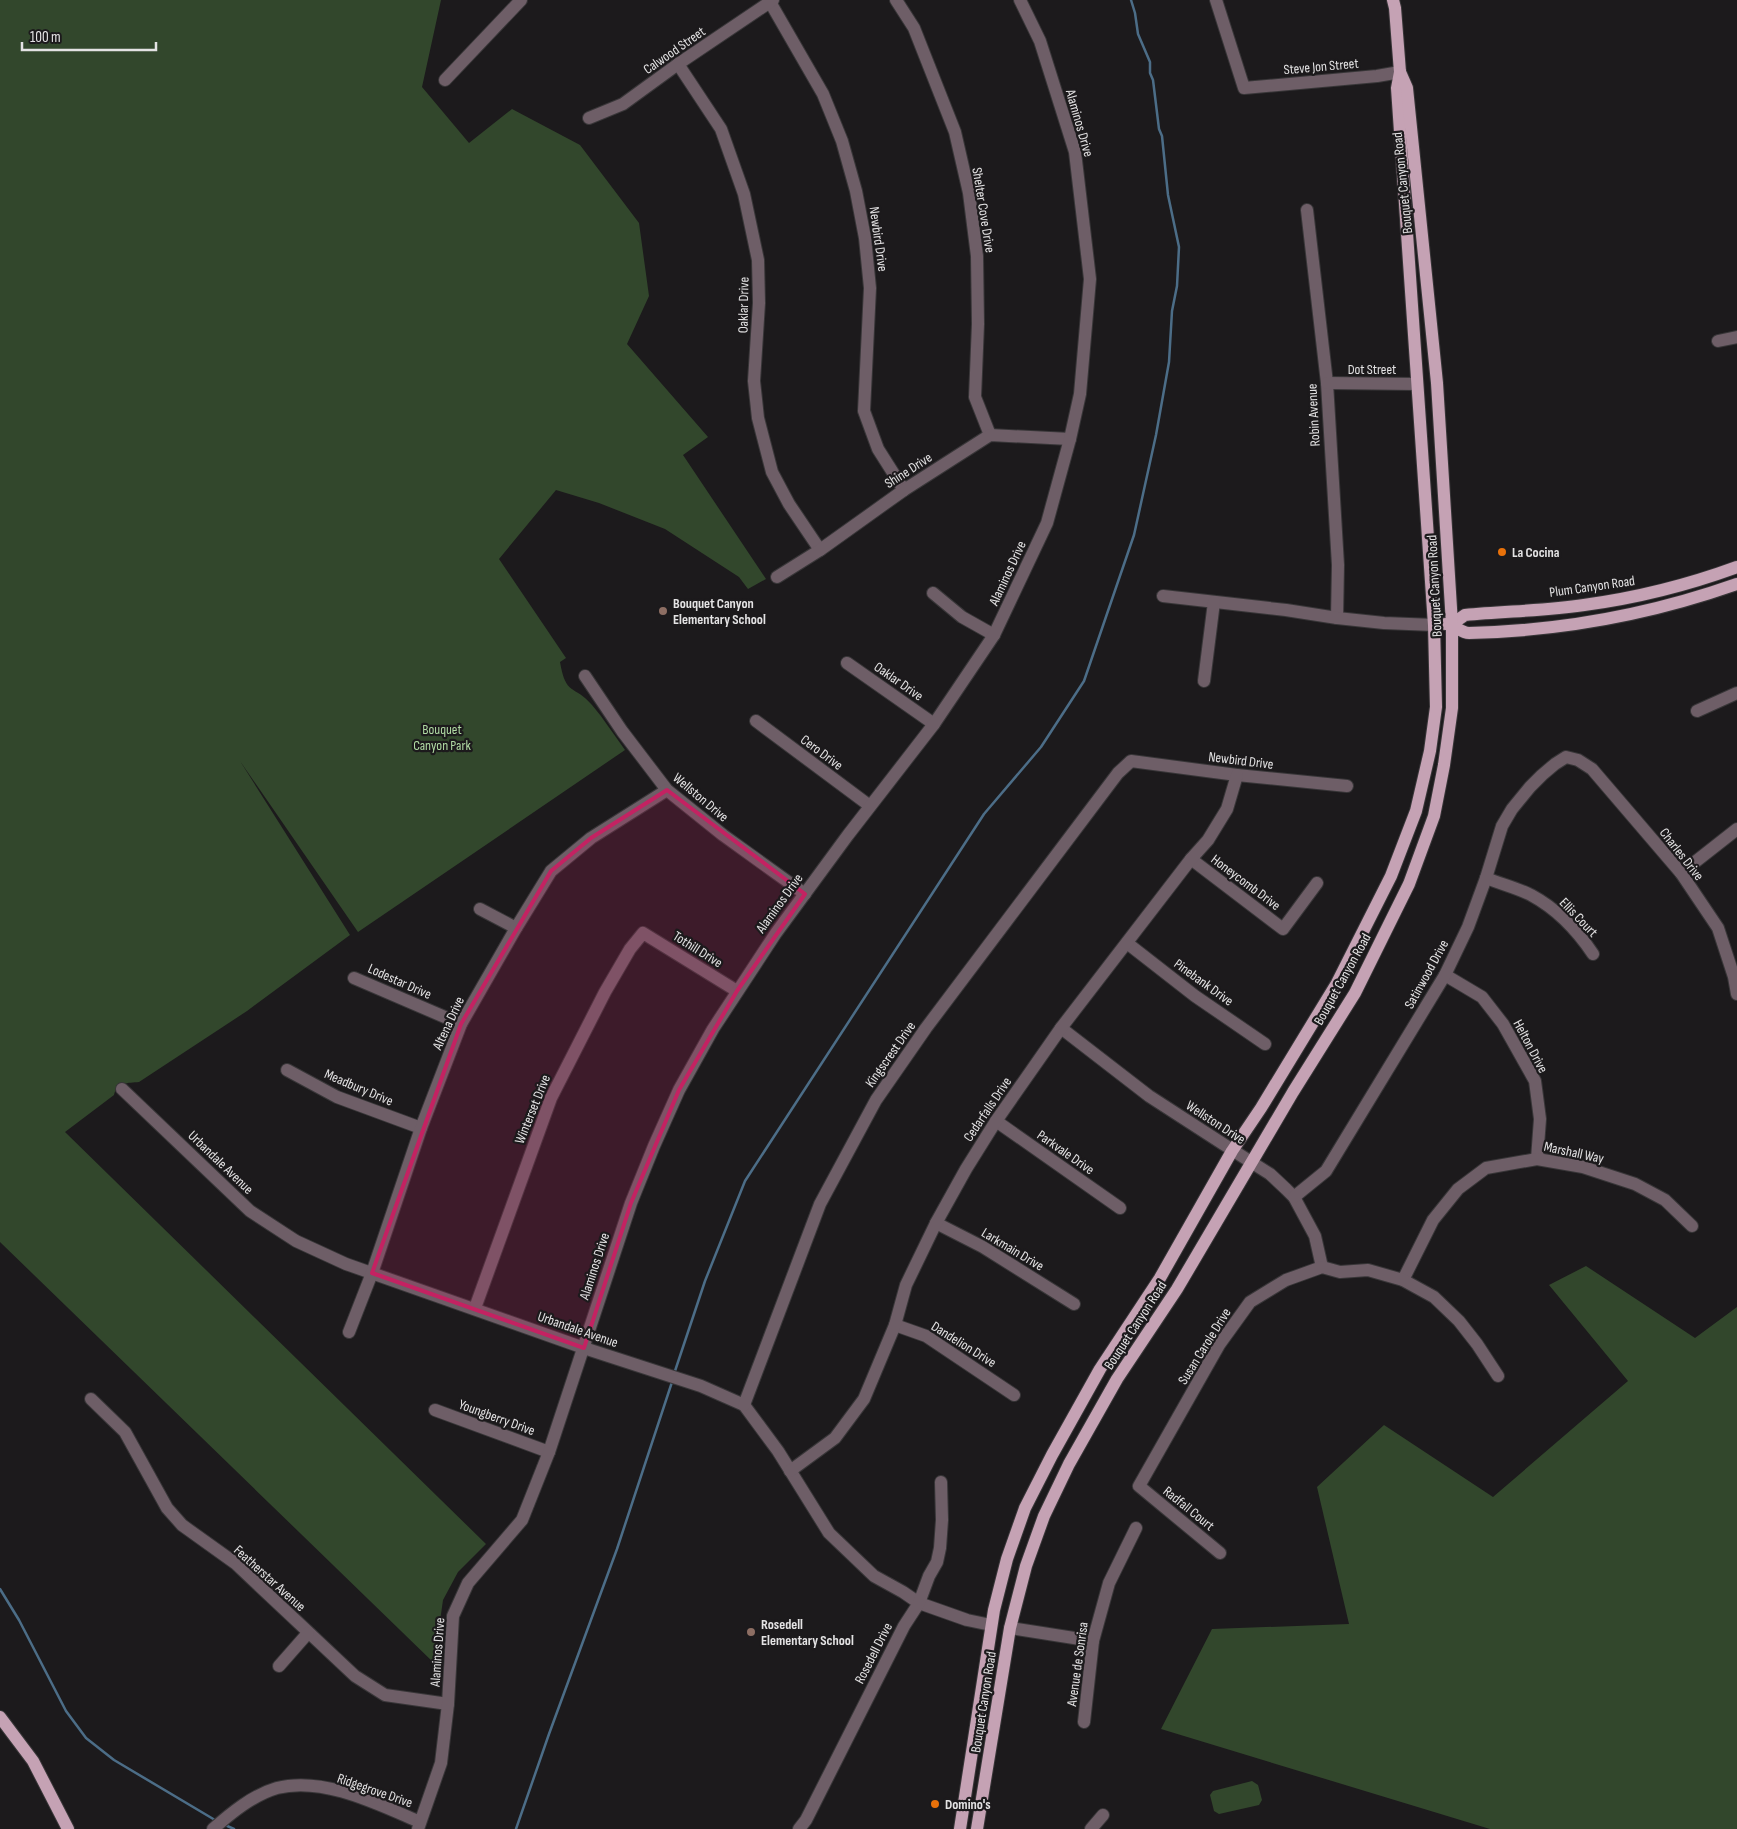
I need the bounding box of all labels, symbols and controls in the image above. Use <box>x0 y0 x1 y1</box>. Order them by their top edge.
scale bar <box>22 20 156 52</box>
street label: Calwood Street <box>640 23 708 78</box>
text: 100 m <box>30 28 61 47</box>
street label: Steve Jon Street <box>1283 55 1359 78</box>
street label: Alaminos Drive <box>1062 87 1097 159</box>
street label: Bouquet Canyon Road <box>1389 131 1416 235</box>
street label: Shelter Cove Drive <box>968 166 999 254</box>
street label: Newbird Drive <box>866 206 891 273</box>
street label: Oaklar Drive <box>735 277 752 333</box>
street label: Dot Street <box>1348 361 1396 378</box>
street label: Robin Avenue <box>1303 383 1324 447</box>
street label: Shine Drive <box>881 449 935 492</box>
street label: Bouquet Canyon Road <box>1423 534 1446 637</box>
street label: Alaminos Drive <box>985 538 1030 609</box>
place label: La Cocina <box>1512 544 1560 561</box>
marker: La Cocina <box>1496 546 1508 558</box>
street label: Plum Canyon Road <box>1548 572 1636 601</box>
place label: Bouquet Canyon Elementary School <box>673 595 766 628</box>
marker: Bouquet Canyon Elementary School <box>657 605 669 617</box>
street label: Oaklar Drive <box>871 658 927 704</box>
park label: Bouquet Canyon Park <box>413 721 471 754</box>
street label: Cero Drive <box>797 731 846 774</box>
street label: Newbird Drive <box>1207 748 1274 773</box>
street label: Wellston Drive <box>669 769 732 826</box>
street label: Charles Drive <box>1656 825 1707 884</box>
street label: Honeycomb Drive <box>1208 851 1284 914</box>
street label: Alaminos Drive <box>752 870 807 937</box>
street label: Ellis Court <box>1556 894 1601 940</box>
street label: Tothill Drive <box>670 928 726 971</box>
street label: Bouquet Canyon Road <box>1310 930 1375 1028</box>
street label: Satinwood Drive <box>1401 937 1452 1012</box>
street label: Pinebank Drive <box>1171 955 1237 1010</box>
street label: Lodestar Drive <box>365 960 434 1003</box>
street label: Altena Drive <box>428 994 468 1053</box>
street label: Helton Drive <box>1509 1017 1552 1076</box>
street label: Kingscrest Drive <box>862 1018 919 1090</box>
street label: Meadbury Drive <box>322 1065 396 1110</box>
street label: Winterset Drive <box>511 1072 554 1146</box>
street label: Cedarfalls Drive <box>960 1074 1015 1145</box>
street label: Wellston Drive <box>1183 1097 1249 1148</box>
street label: Urbandale Avenue <box>185 1127 257 1198</box>
street label: Parkvale Drive <box>1034 1127 1098 1178</box>
street label: Marshall Way <box>1542 1138 1606 1167</box>
street label: Larkmain Drive <box>979 1224 1047 1275</box>
street label: Alaminos Drive <box>575 1231 613 1303</box>
street label: Bouquet Canyon Road <box>1100 1278 1170 1373</box>
street label: Susan Carole Drive <box>1174 1305 1235 1388</box>
street label: Urbandale Avenue <box>535 1308 620 1351</box>
street label: Dandelion Drive <box>928 1318 999 1371</box>
street label: Youngberry Drive <box>456 1396 537 1439</box>
street label: Radfall Court <box>1160 1483 1218 1534</box>
street label: Featherstar Avenue <box>230 1542 309 1615</box>
place label: Rosedell Elementary School <box>761 1616 854 1649</box>
street label: Alaminos Drive <box>427 1617 448 1688</box>
street label: Rosedell Drive <box>851 1620 896 1687</box>
street label: Avenue de Sonrisa <box>1063 1621 1092 1708</box>
marker: Rosedell Elementary School <box>745 1626 757 1638</box>
street label: Bouquet Canyon Road <box>967 1650 1000 1754</box>
street label: Ridgegrove Drive <box>335 1770 415 1811</box>
place label: Domino's <box>945 1796 991 1813</box>
marker: Domino's <box>929 1798 941 1810</box>

